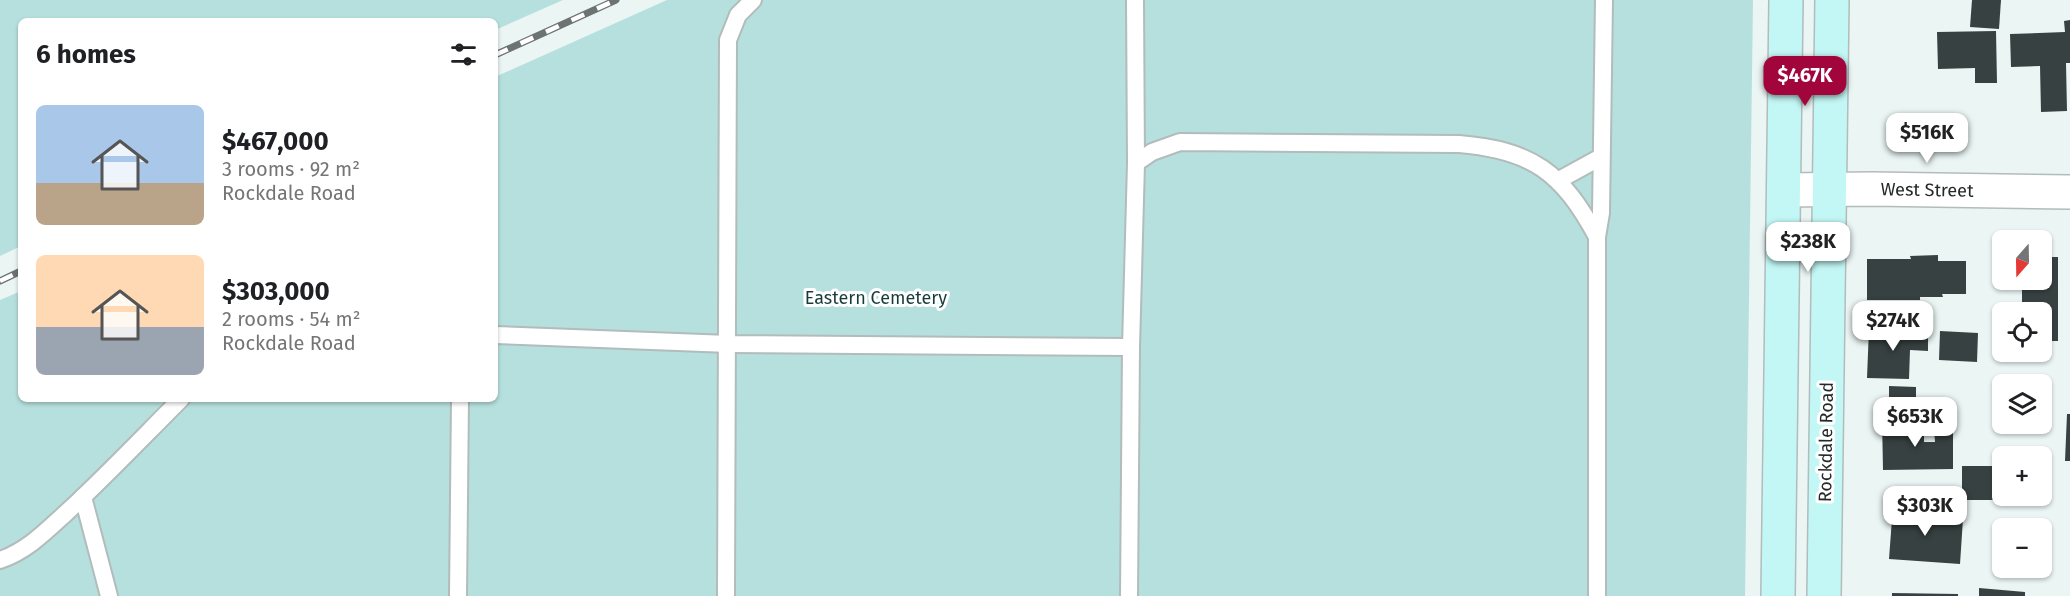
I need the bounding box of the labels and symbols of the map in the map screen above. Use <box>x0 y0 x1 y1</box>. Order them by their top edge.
pin: $467K <box>1763 56 1847 107</box>
pin: $516K <box>1885 113 1969 164</box>
street label: West Street <box>1880 178 1974 202</box>
pin: $238K <box>1766 222 1850 273</box>
north arrow <box>1992 230 2052 290</box>
park label: Eastern Cemetery <box>805 287 947 309</box>
pin: $274K <box>1851 301 1935 352</box>
street label: Rockdale Road <box>1814 382 1838 502</box>
pin: $653K <box>1873 397 1957 448</box>
pin: $303K <box>1883 486 1967 537</box>

